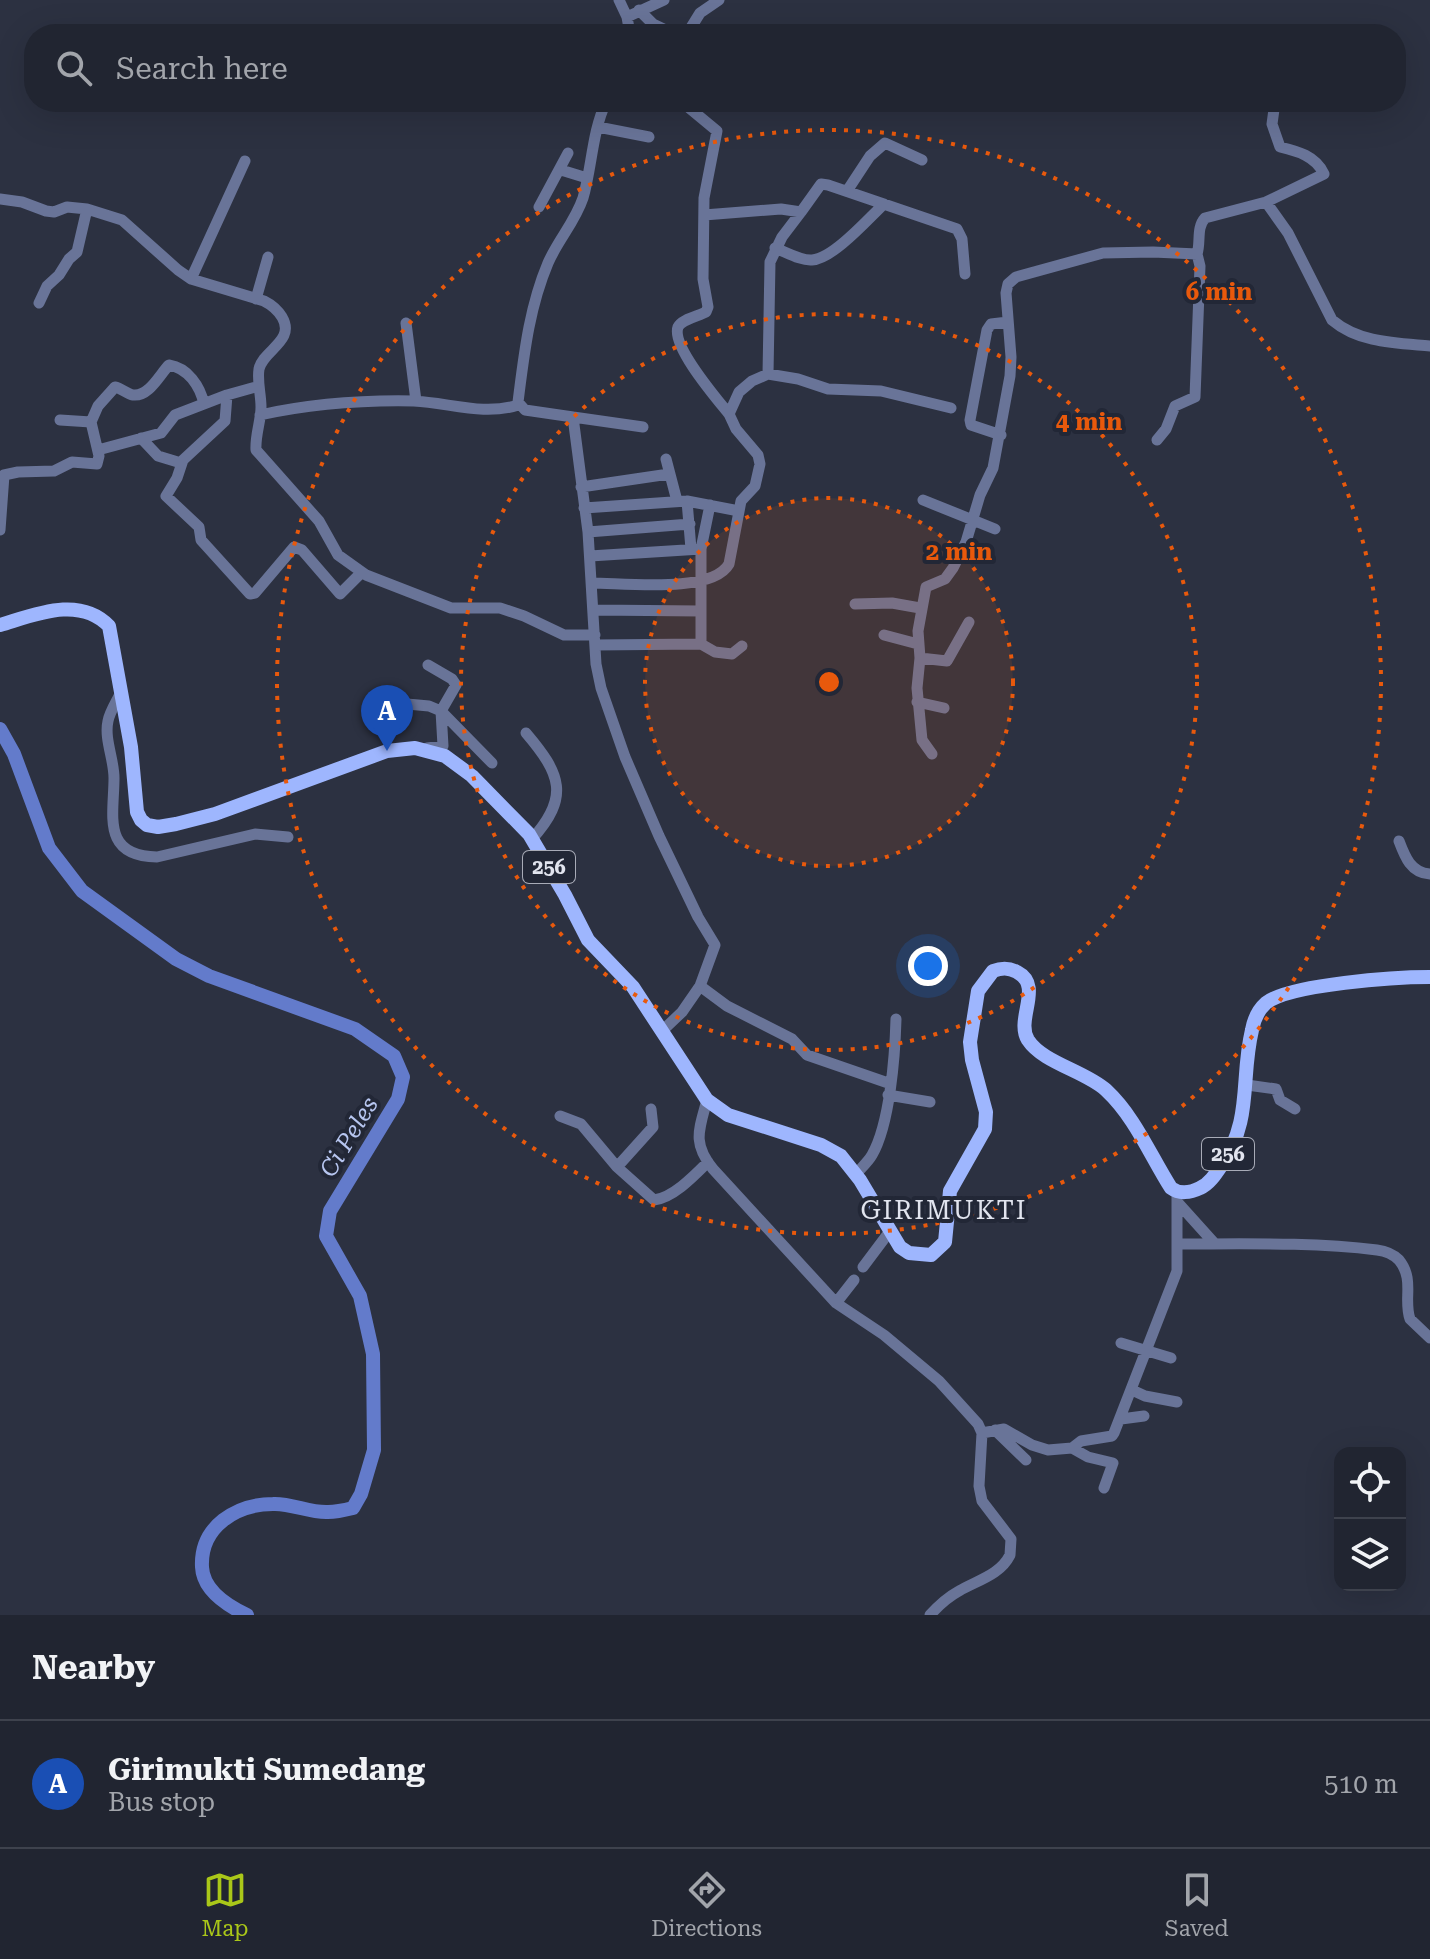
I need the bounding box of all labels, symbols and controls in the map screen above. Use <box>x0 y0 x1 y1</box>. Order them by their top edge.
search box <box>24 24 1406 112</box>
icon: search <box>52 46 96 90</box>
text: Search here <box>116 51 288 86</box>
text: 6 min <box>1186 278 1252 306</box>
text: 4 min <box>1056 408 1122 436</box>
text: 2 min <box>926 538 992 566</box>
centre of rings <box>815 668 843 696</box>
pin: A <box>361 685 413 751</box>
road number: 256 <box>523 851 575 883</box>
your location <box>908 946 948 986</box>
water label: Ci Peles <box>314 1092 384 1182</box>
road number: 256 <box>1202 1138 1254 1170</box>
district label: GIRIMUKTI <box>860 1195 1028 1225</box>
map controls <box>1334 1447 1406 1591</box>
button: locate <box>1334 1447 1406 1519</box>
button: layers <box>1334 1519 1406 1591</box>
text: Nearby <box>32 1647 155 1687</box>
text: Girimukti Sumedang <box>108 1752 425 1787</box>
text: A <box>49 1769 67 1799</box>
text: 510 m <box>1324 1769 1398 1799</box>
text: Bus stop <box>108 1787 215 1817</box>
tab: Map <box>201 1868 248 1941</box>
tab: Directions <box>651 1868 762 1941</box>
tab: Saved <box>1165 1868 1229 1941</box>

